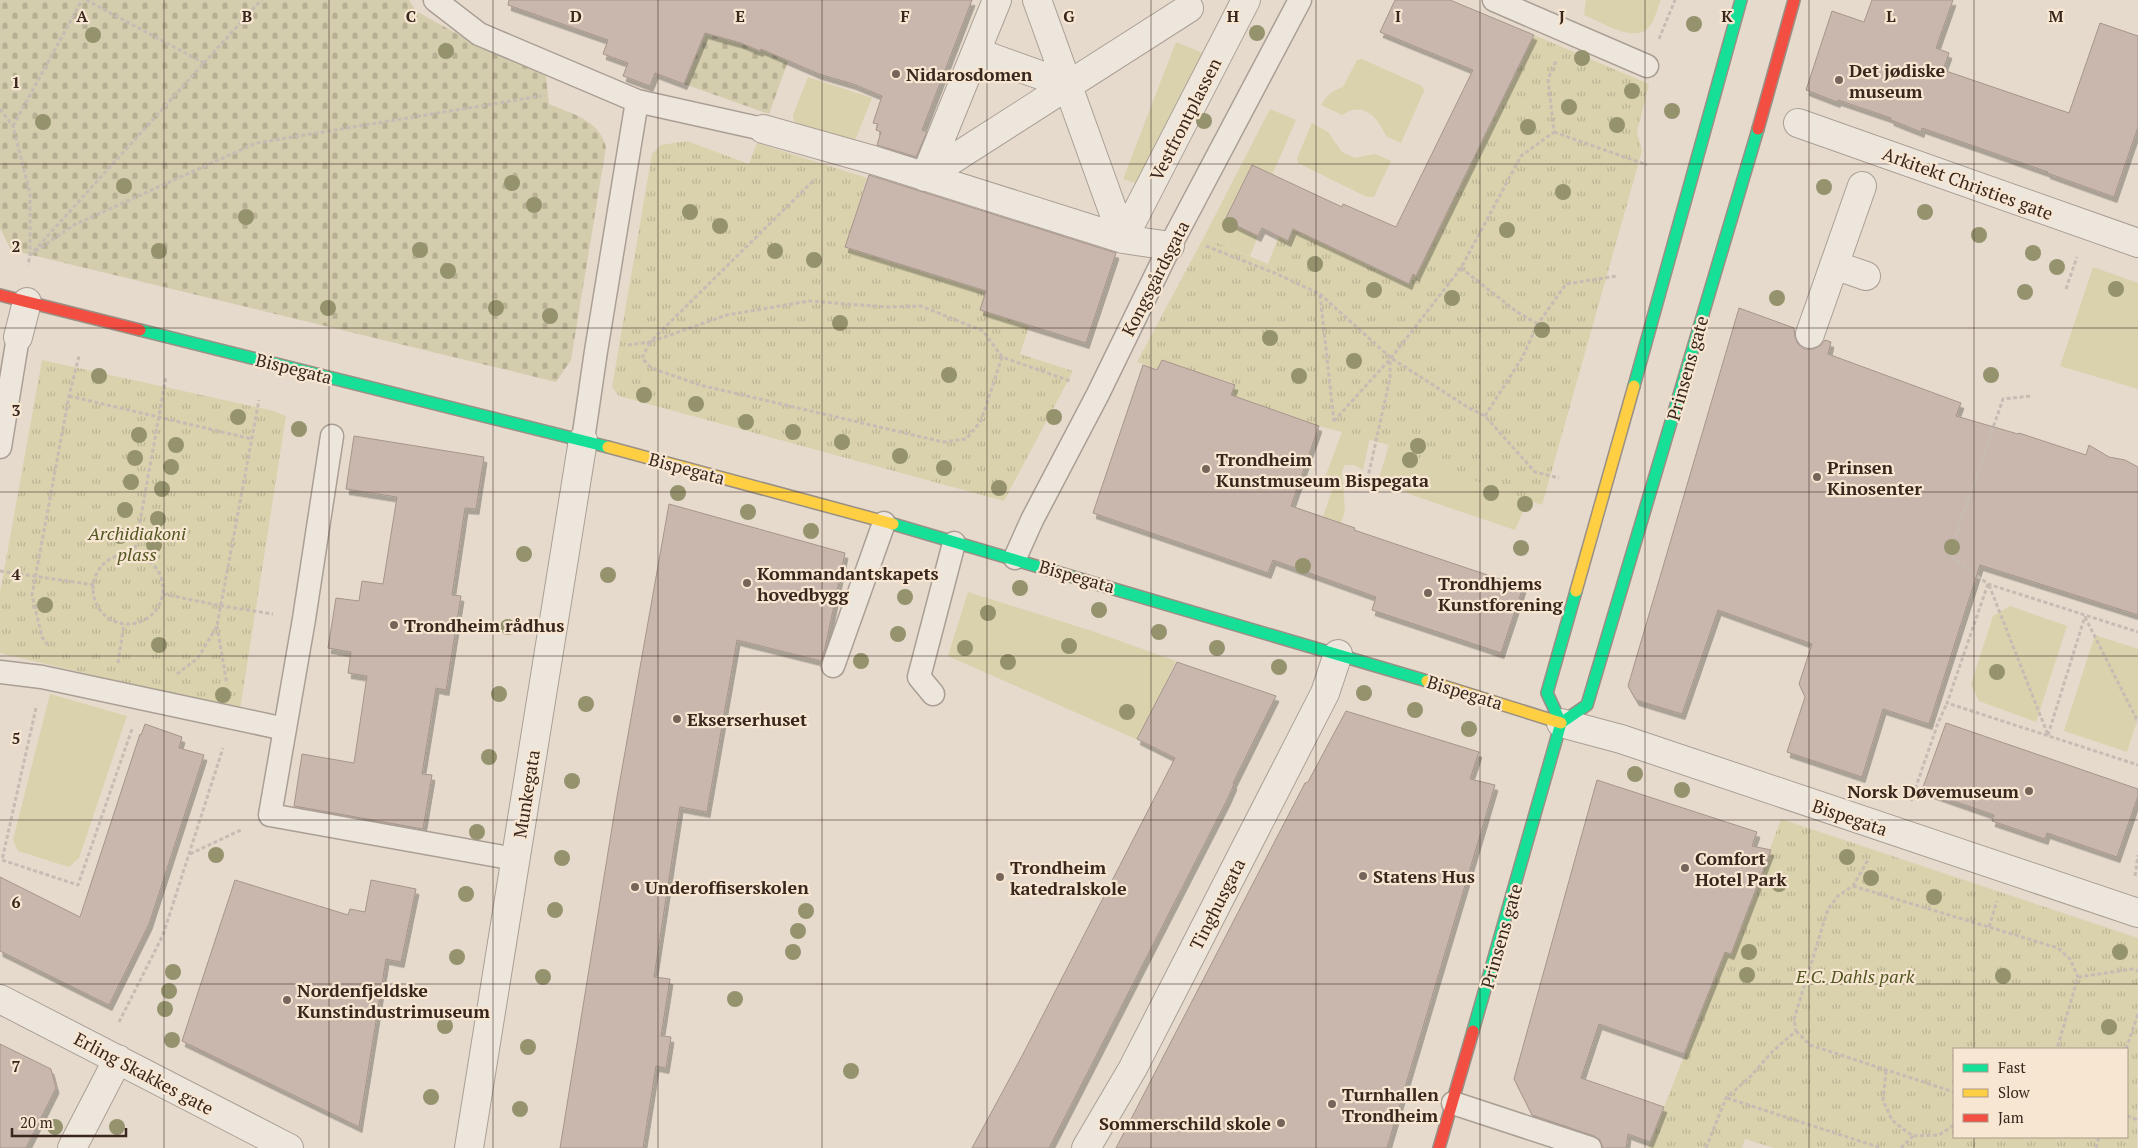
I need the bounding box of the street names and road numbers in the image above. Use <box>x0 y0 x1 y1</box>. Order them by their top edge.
street label: Vestfrontplassen <box>1144 53 1226 184</box>
street label: Arkitekt Christies gate <box>1879 141 2057 225</box>
street label: Kongsgårdsgata <box>1116 216 1194 340</box>
street label: Prinsens gate <box>1661 313 1713 423</box>
street label: Bispegata <box>253 347 335 389</box>
street label: Bispegata <box>646 446 728 490</box>
street label: Bispegata <box>1036 554 1118 598</box>
street label: Bispegata <box>1424 669 1506 715</box>
street label: Munkegata <box>507 748 545 840</box>
street label: Bispegata <box>1809 793 1891 841</box>
street label: Tinghusgata <box>1184 854 1250 954</box>
street label: Prinsens gate <box>1475 881 1527 991</box>
street label: Erling Skakkes gate <box>70 1026 218 1120</box>

